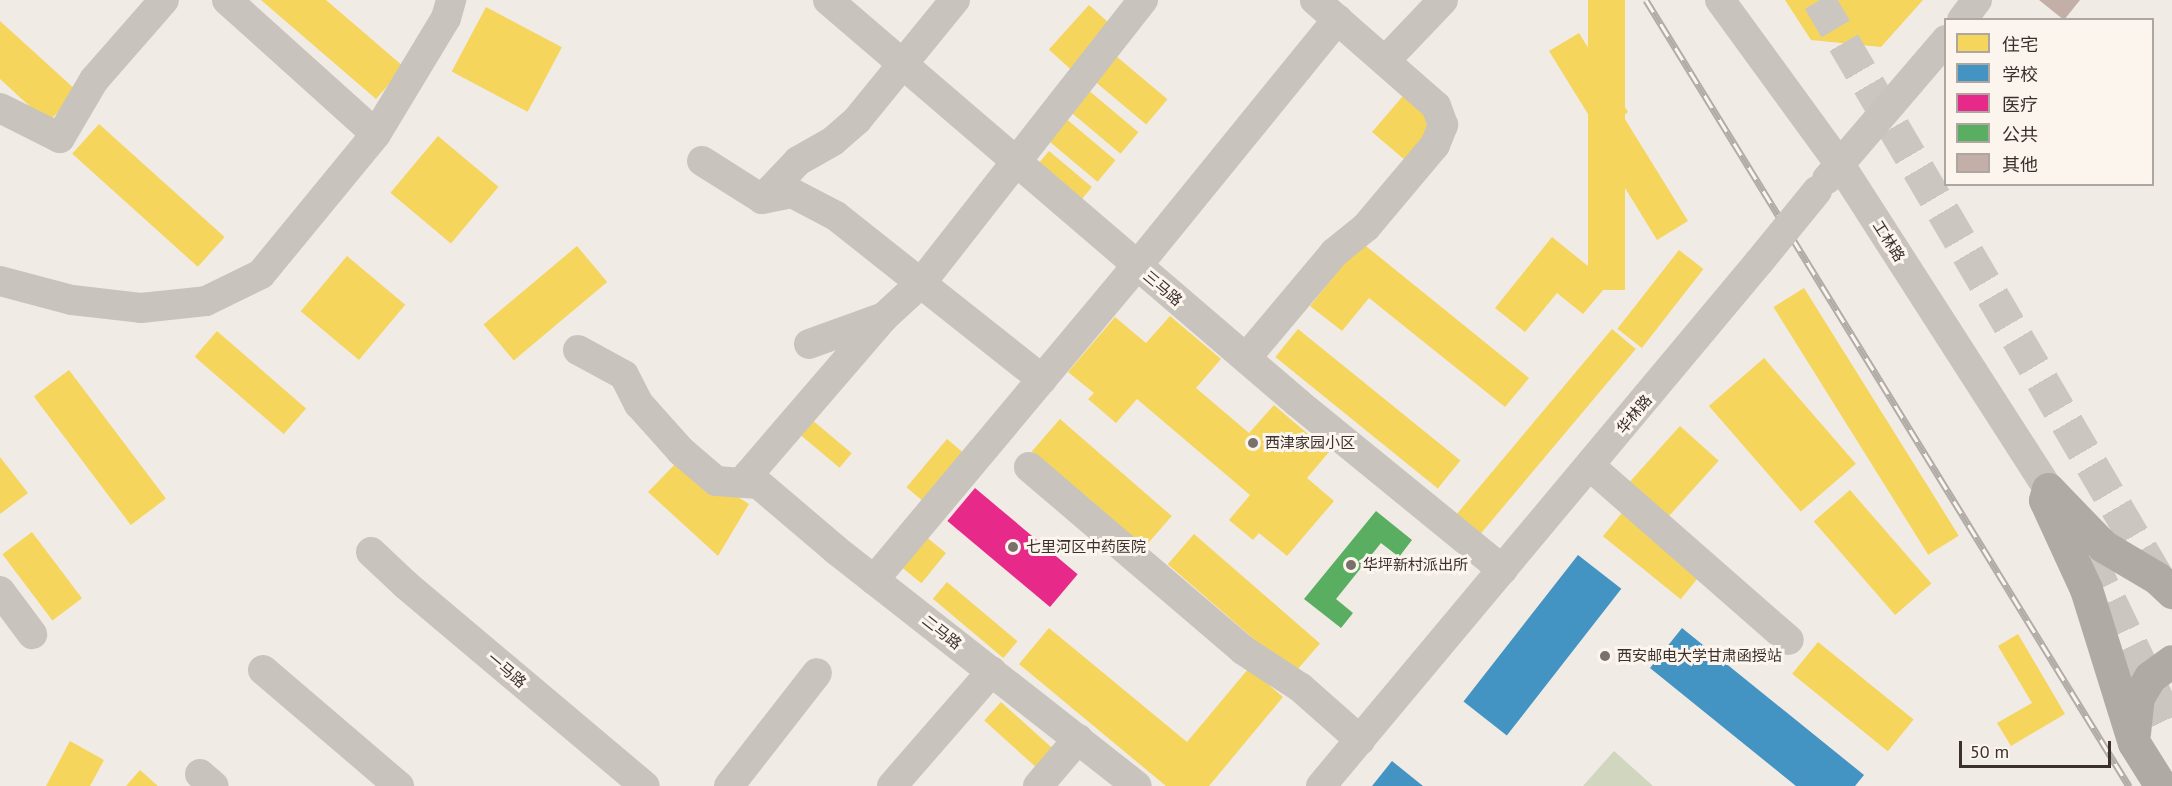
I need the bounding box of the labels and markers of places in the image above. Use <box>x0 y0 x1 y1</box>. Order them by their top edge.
place label: 西津家园小区 <box>1265 434 1355 452</box>
marker: 西津家园小区 <box>1246 436 1260 450</box>
marker: 七里河区中药医院 <box>1004 538 1022 556</box>
place label: 七里河区中药医院 <box>1026 538 1146 556</box>
place label: 华坪新村派出所 <box>1363 556 1468 574</box>
marker: 华坪新村派出所 <box>1344 558 1358 572</box>
place label: 西安邮电大学甘肃函授站 <box>1617 647 1782 665</box>
marker: 西安邮电大学甘肃函授站 <box>1598 649 1612 663</box>

